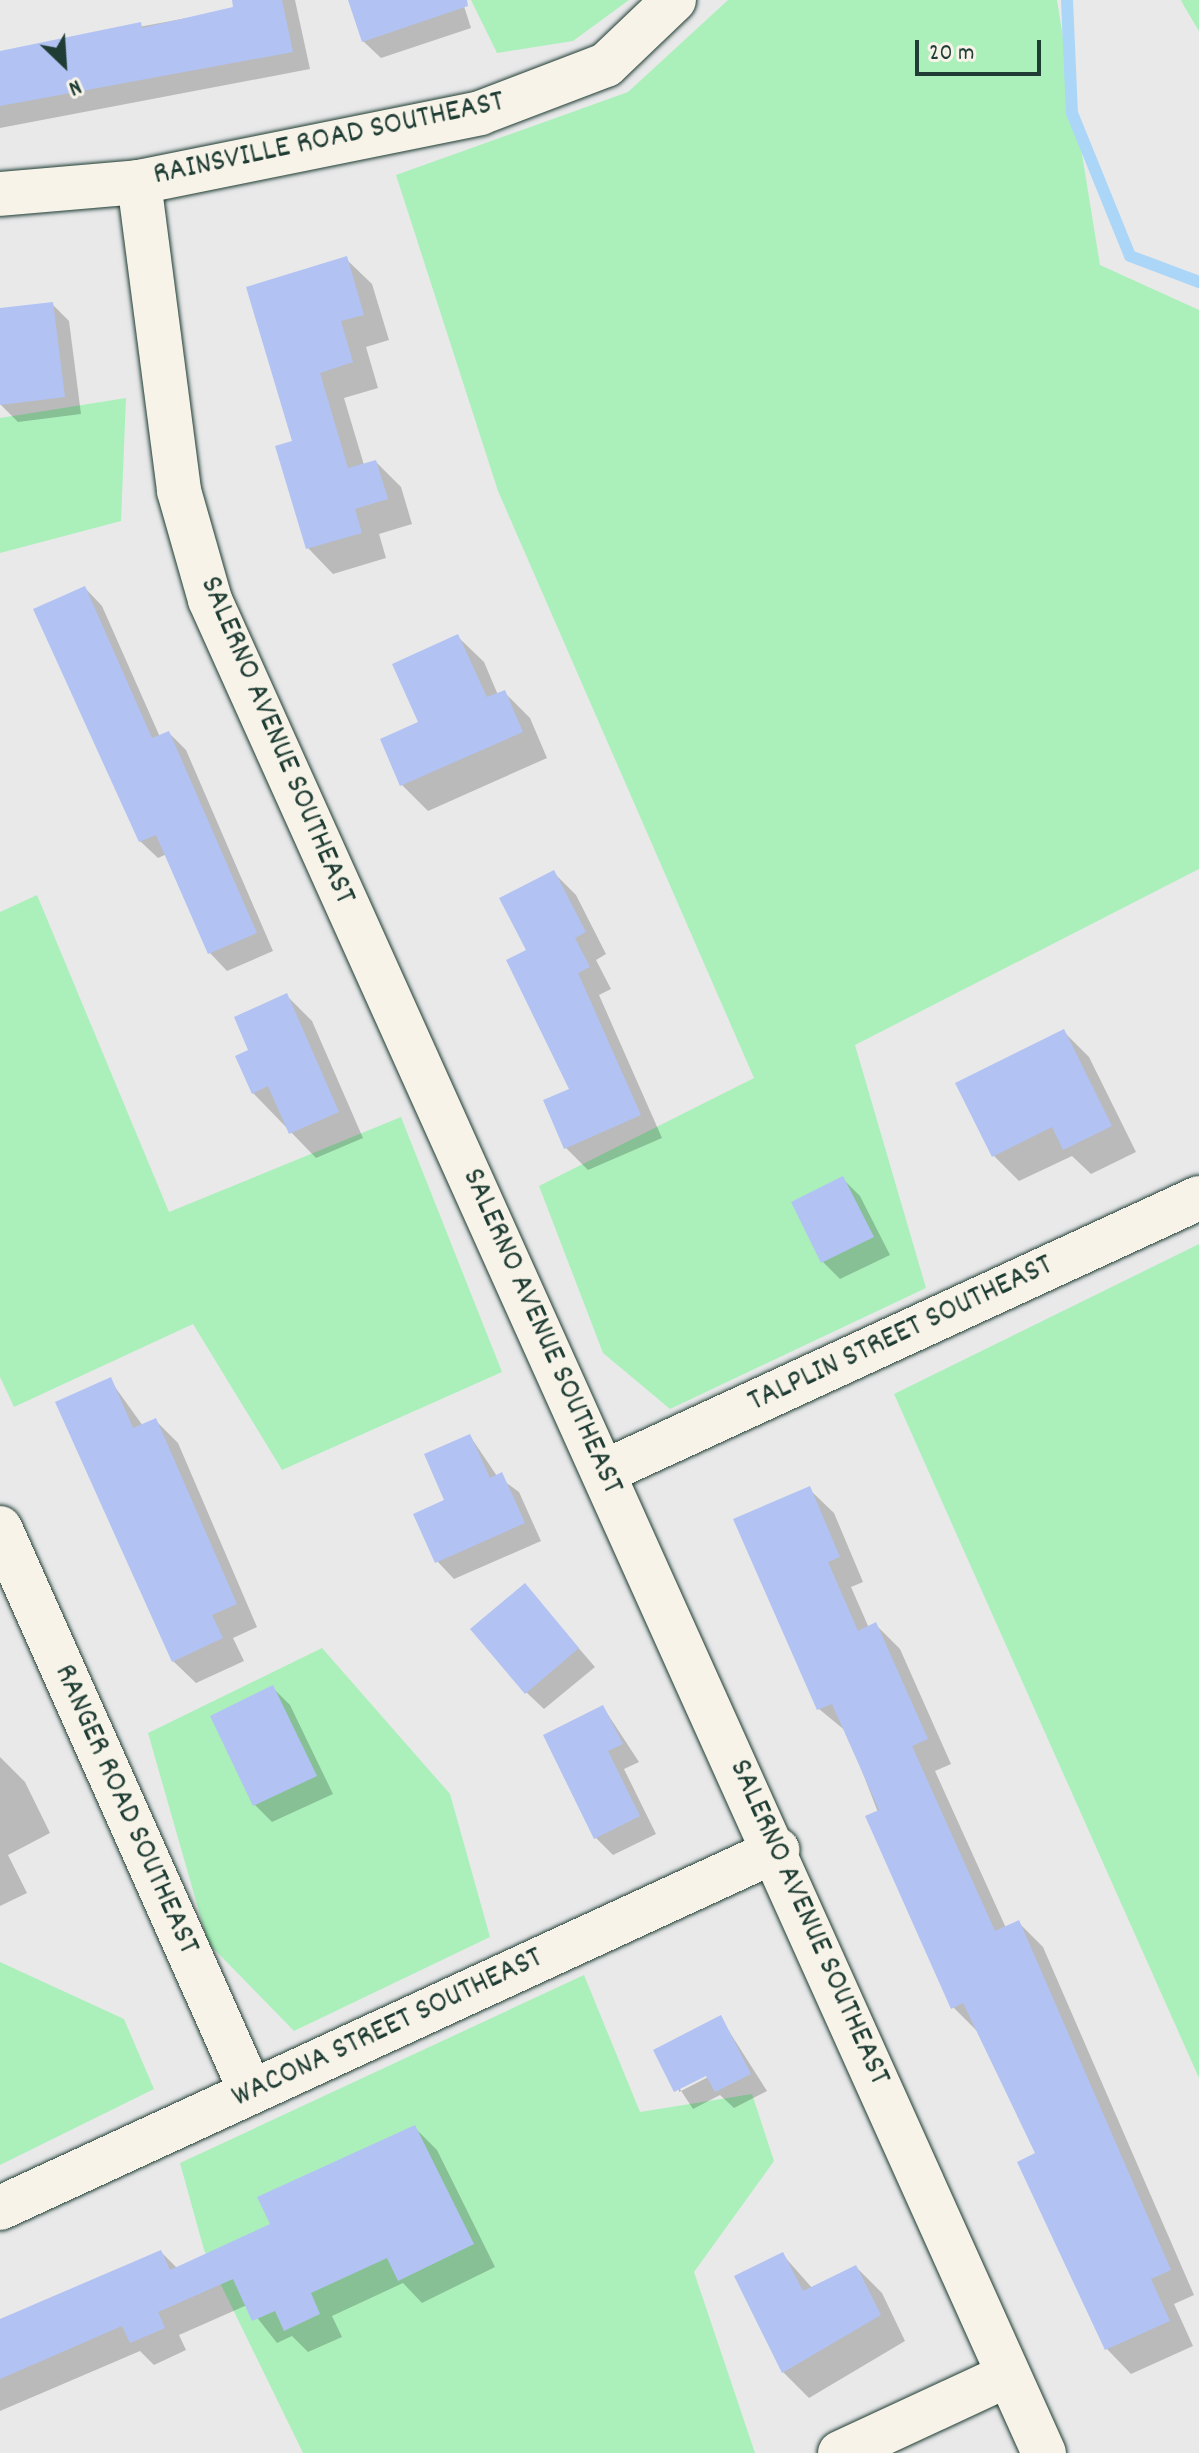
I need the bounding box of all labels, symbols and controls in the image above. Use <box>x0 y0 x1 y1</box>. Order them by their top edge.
north arrow <box>24 24 104 104</box>
scale bar <box>919 24 1045 74</box>
text: 20 m <box>929 37 975 71</box>
text: N <box>63 70 86 103</box>
street label: RAINSVILLE ROAD SOUTHEAST <box>150 84 508 196</box>
street label: SALERNO AVENUE SOUTHEAST <box>189 571 363 911</box>
street label: SALERNO AVENUE SOUTHEAST <box>452 1163 630 1501</box>
street label: TALPLIN STREET SOUTHEAST <box>743 1248 1059 1422</box>
street label: RANGER ROAD SOUTHEAST <box>44 1659 206 1961</box>
street label: SALERNO AVENUE SOUTHEAST <box>719 1754 897 2092</box>
street label: WACONA STREET SOUTHEAST <box>227 1940 549 2118</box>

